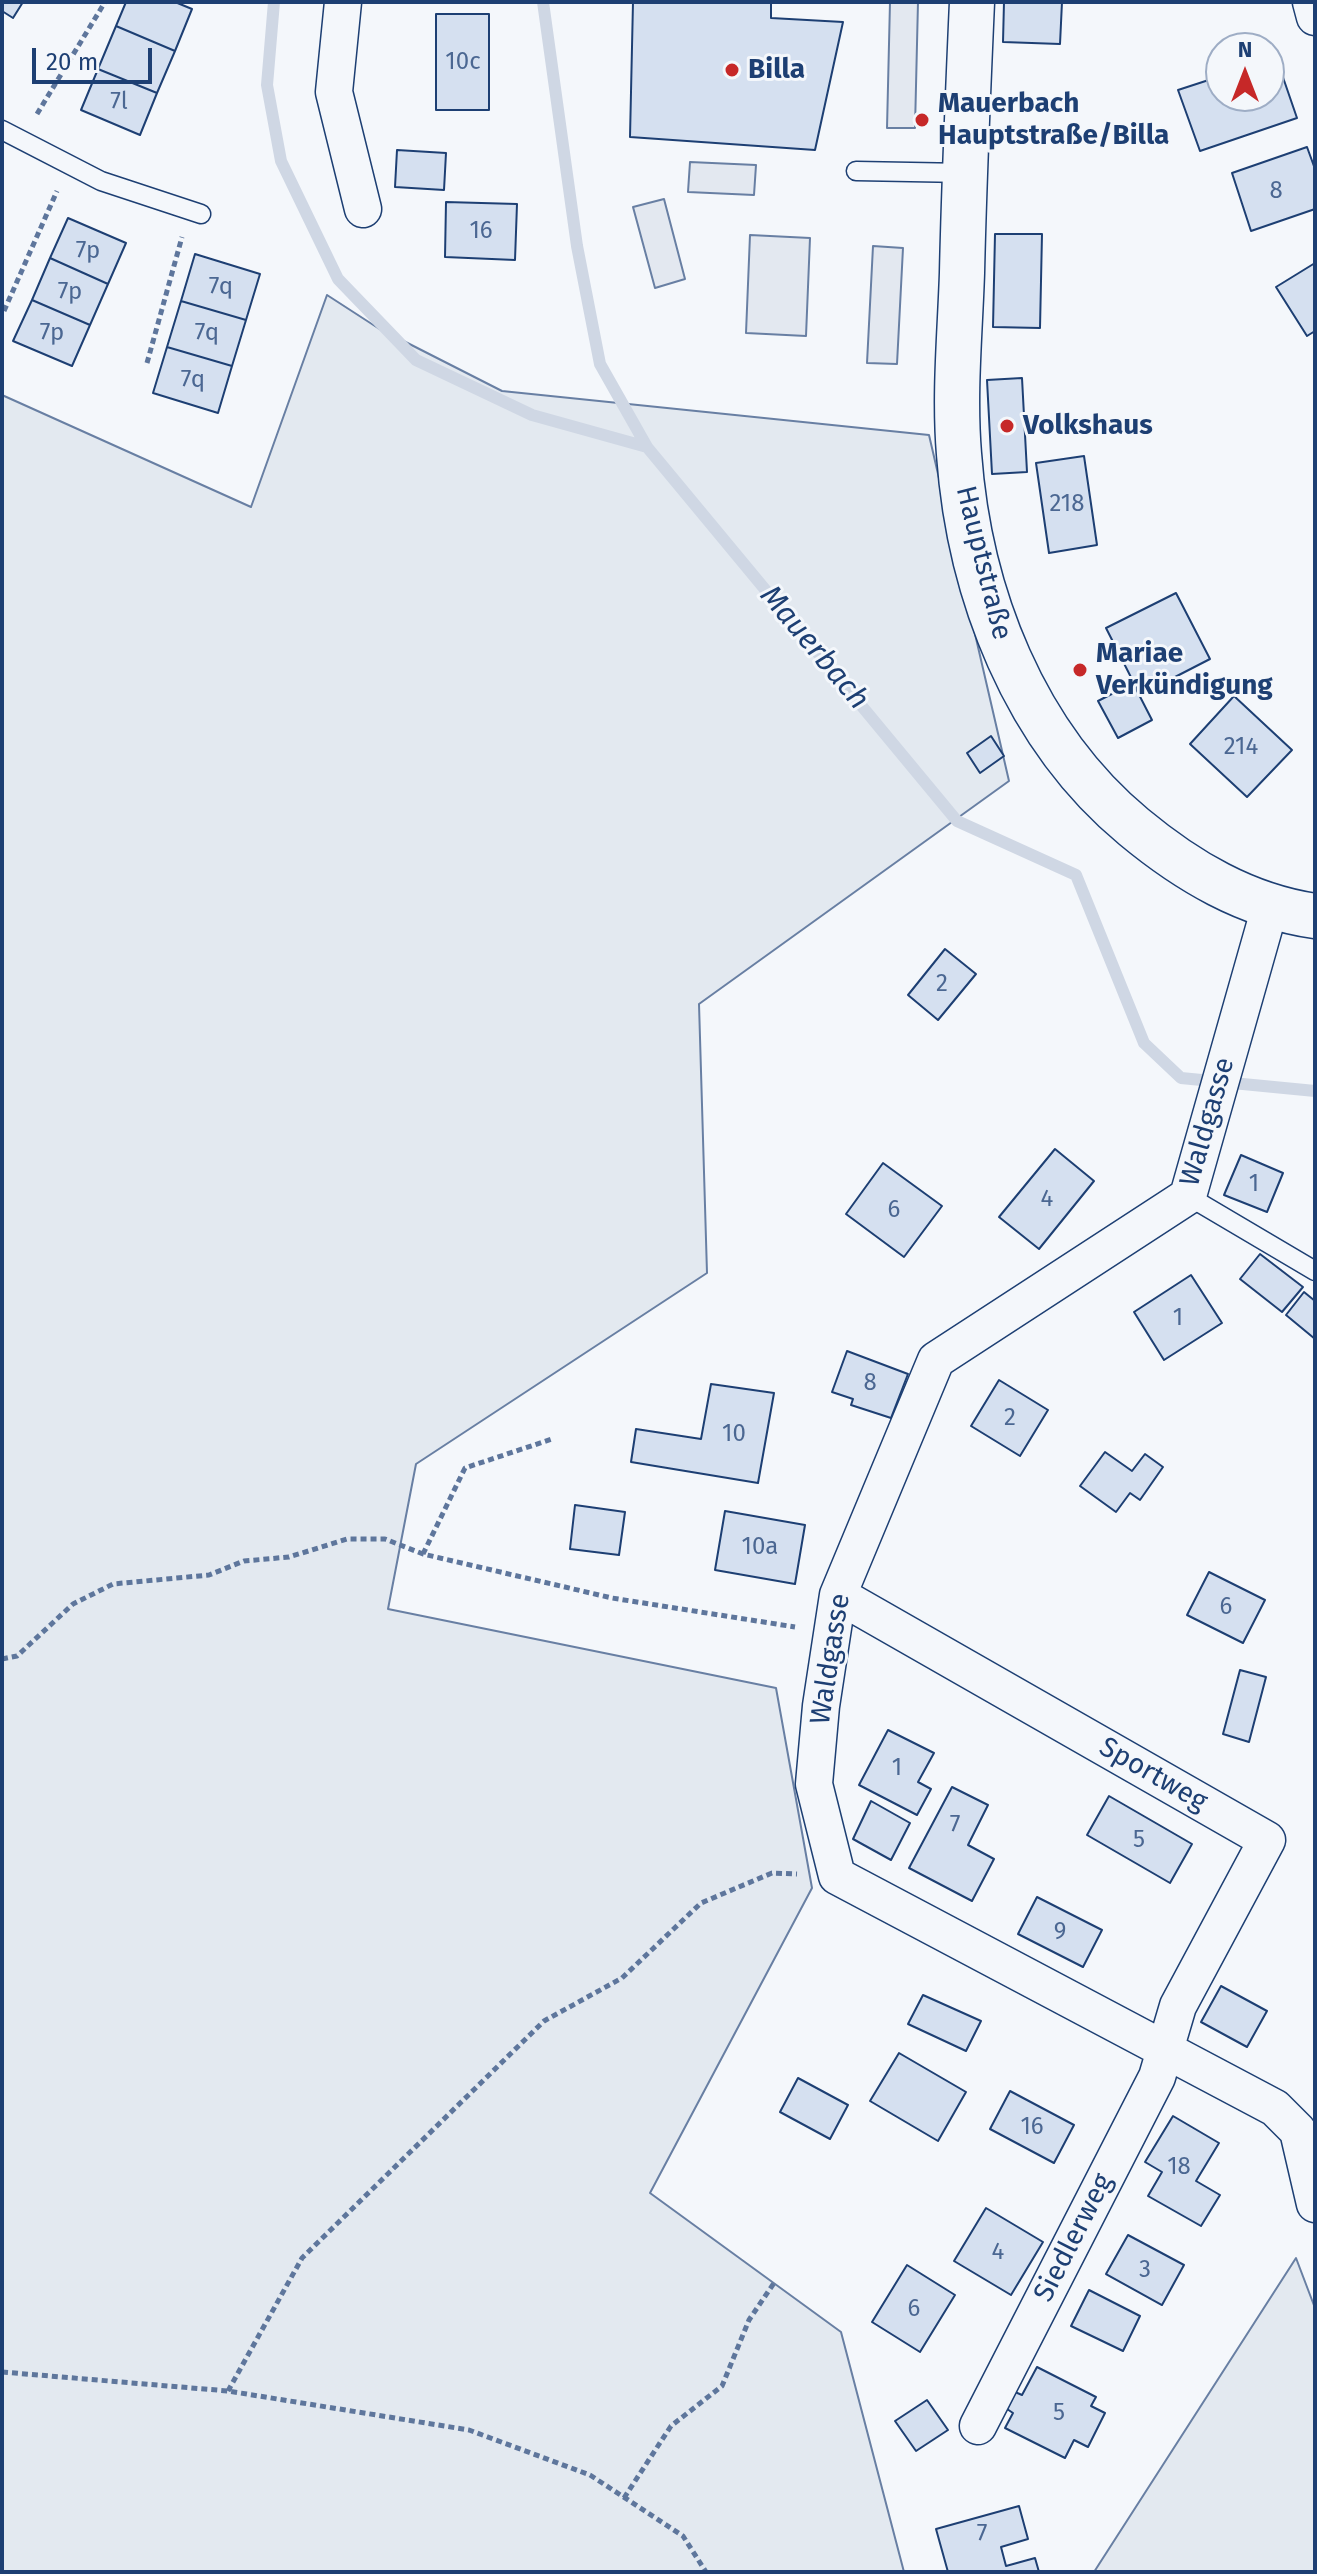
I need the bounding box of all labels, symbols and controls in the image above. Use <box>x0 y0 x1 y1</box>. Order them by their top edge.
scale bar <box>36 32 156 82</box>
north arrow <box>1205 32 1285 112</box>
text: N <box>1238 36 1252 63</box>
text: 20 m <box>46 48 98 76</box>
house number: 10c <box>445 48 481 76</box>
place label: Billa <box>748 53 805 87</box>
marker: Billa <box>723 61 741 79</box>
place label: Mauerbach Hauptstraße/Billa <box>938 87 1169 153</box>
house number: 7l <box>110 88 128 116</box>
marker: Mauerbach Hauptstraße/Billa <box>913 111 931 129</box>
house number: 8 <box>1269 177 1283 205</box>
house number: 16 <box>469 217 493 245</box>
house number: 7p <box>76 237 100 265</box>
house number: 7q <box>209 273 233 301</box>
house number: 7p <box>58 278 82 306</box>
house number: 7p <box>40 319 64 347</box>
house number: 7q <box>195 319 219 347</box>
house number: 7q <box>181 366 205 394</box>
place label: Volkshaus <box>1023 409 1153 443</box>
marker: Volkshaus <box>998 417 1016 435</box>
street label: Hauptstraße <box>948 483 1018 643</box>
house number: 218 <box>1050 490 1084 518</box>
water label: Mauerbach <box>752 579 876 717</box>
place label: Mariae Verkündigung <box>1096 637 1273 703</box>
marker: Mariae Verkündigung <box>1071 661 1089 679</box>
house number: 214 <box>1224 733 1258 761</box>
house number: 2 <box>936 970 948 998</box>
street label: Waldgasse <box>1174 1054 1242 1190</box>
house number: 1 <box>1249 1170 1259 1198</box>
house number: 4 <box>1041 1185 1053 1213</box>
house number: 6 <box>888 1196 900 1224</box>
house number: 1 <box>1173 1304 1183 1332</box>
house number: 8 <box>863 1369 877 1397</box>
house number: 2 <box>1004 1404 1016 1432</box>
house number: 10 <box>722 1420 746 1448</box>
house number: 10a <box>742 1533 778 1561</box>
street label: Waldgasse <box>804 1591 858 1727</box>
house number: 6 <box>1220 1593 1232 1621</box>
street label: Sportweg <box>1093 1731 1213 1819</box>
house number: 1 <box>892 1754 902 1782</box>
house number: 7 <box>950 1811 960 1839</box>
house number: 5 <box>1133 1826 1145 1854</box>
house number: 9 <box>1054 1918 1066 1946</box>
house number: 16 <box>1020 2113 1044 2141</box>
house number: 18 <box>1167 2153 1191 2181</box>
street label: Siedlerweg <box>1027 2168 1121 2308</box>
house number: 4 <box>992 2238 1004 2266</box>
house number: 3 <box>1139 2256 1151 2284</box>
house number: 6 <box>908 2295 920 2323</box>
house number: 5 <box>1053 2399 1065 2427</box>
house number: 7 <box>977 2520 987 2548</box>

